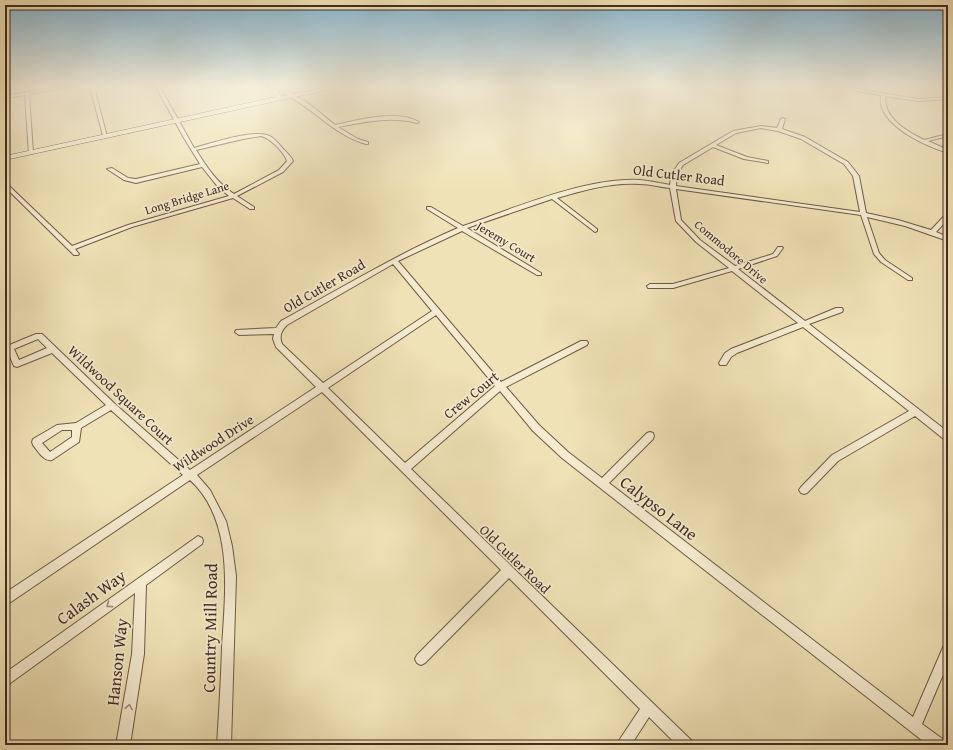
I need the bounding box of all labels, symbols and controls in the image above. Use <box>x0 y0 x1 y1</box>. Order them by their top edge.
street label: Old Cutler Road <box>632 159 726 191</box>
street label: Long Bridge Lane <box>143 177 231 218</box>
street label: Jeremy Court <box>472 216 540 266</box>
street label: Commodore Drive <box>691 216 772 288</box>
street label: Old Cutler Road <box>279 254 369 318</box>
street label: Wildwood Square Court <box>64 340 178 450</box>
street label: Crew Court <box>439 366 503 423</box>
street label: Wildwood Drive <box>168 409 258 477</box>
street label: Calypso Lane <box>615 469 704 546</box>
street label: Old Cutler Road <box>475 520 555 598</box>
street label: Calash Way <box>51 563 131 630</box>
street label: Country Mill Road <box>196 563 223 693</box>
one-way arrow <box>106 600 113 608</box>
street label: Hanson Way <box>99 616 134 707</box>
one-way arrow <box>125 703 133 710</box>

